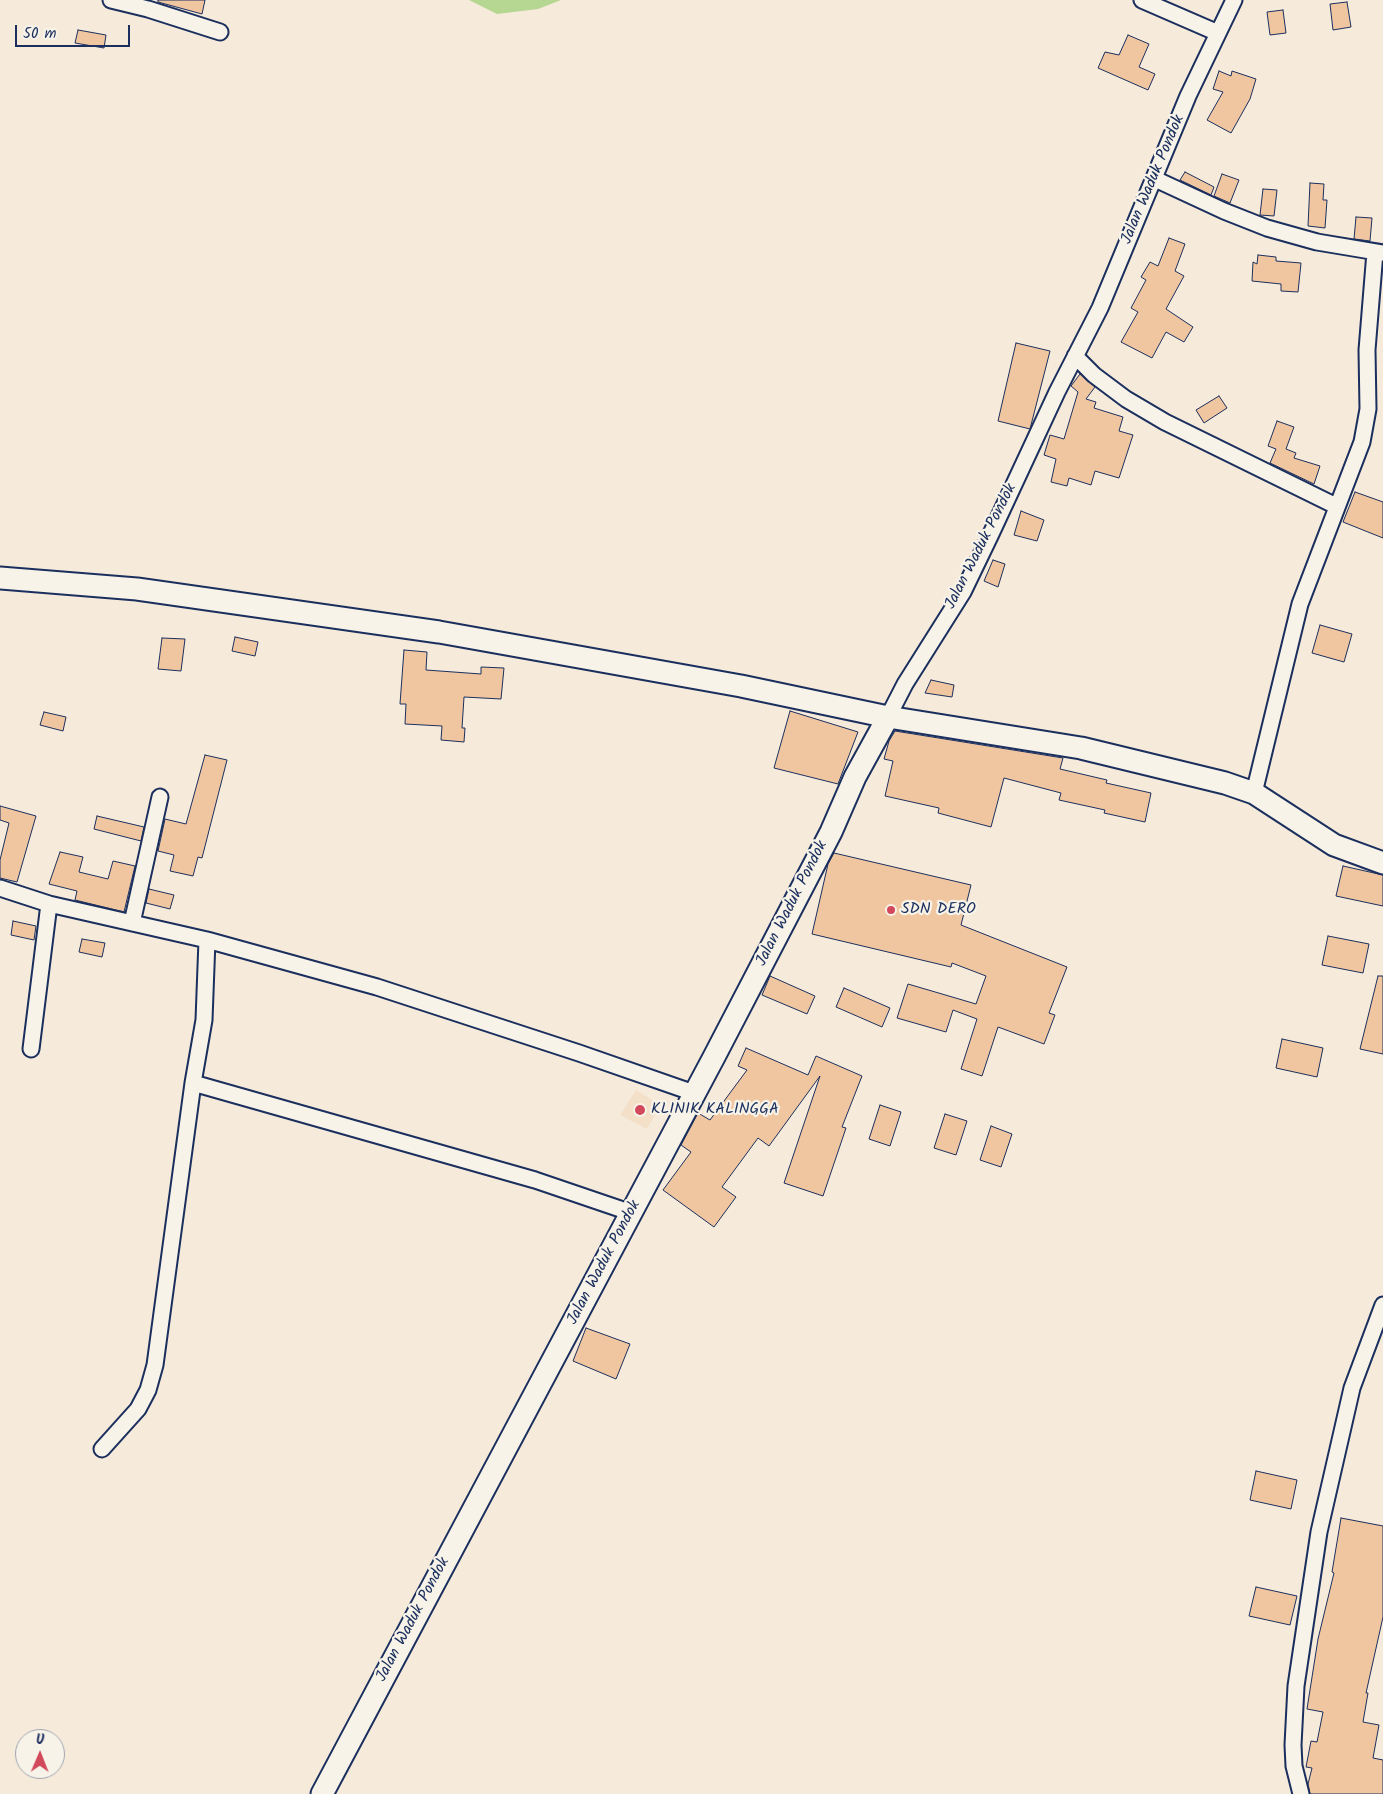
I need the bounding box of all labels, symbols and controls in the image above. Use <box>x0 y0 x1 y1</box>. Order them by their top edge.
scale bar <box>18 15 132 47</box>
text: 50 m <box>23 22 57 46</box>
street label: Jalan Waduk Pondok <box>1118 113 1190 247</box>
street label: Jalan Waduk Pondok <box>942 481 1022 613</box>
street label: Jalan Waduk Pondok <box>753 838 833 970</box>
place label: SDN DERO <box>901 900 976 920</box>
marker: SDN DERO <box>885 904 897 916</box>
place label: KLINIK KALINGGA <box>651 1100 779 1120</box>
marker: KLINIK KALINGGA <box>633 1103 647 1117</box>
street label: Jalan Waduk Pondok <box>564 1197 646 1329</box>
street label: Jalan Waduk Pondok <box>373 1554 455 1686</box>
north arrow <box>15 1729 65 1779</box>
text: U <box>36 1729 45 1751</box>

